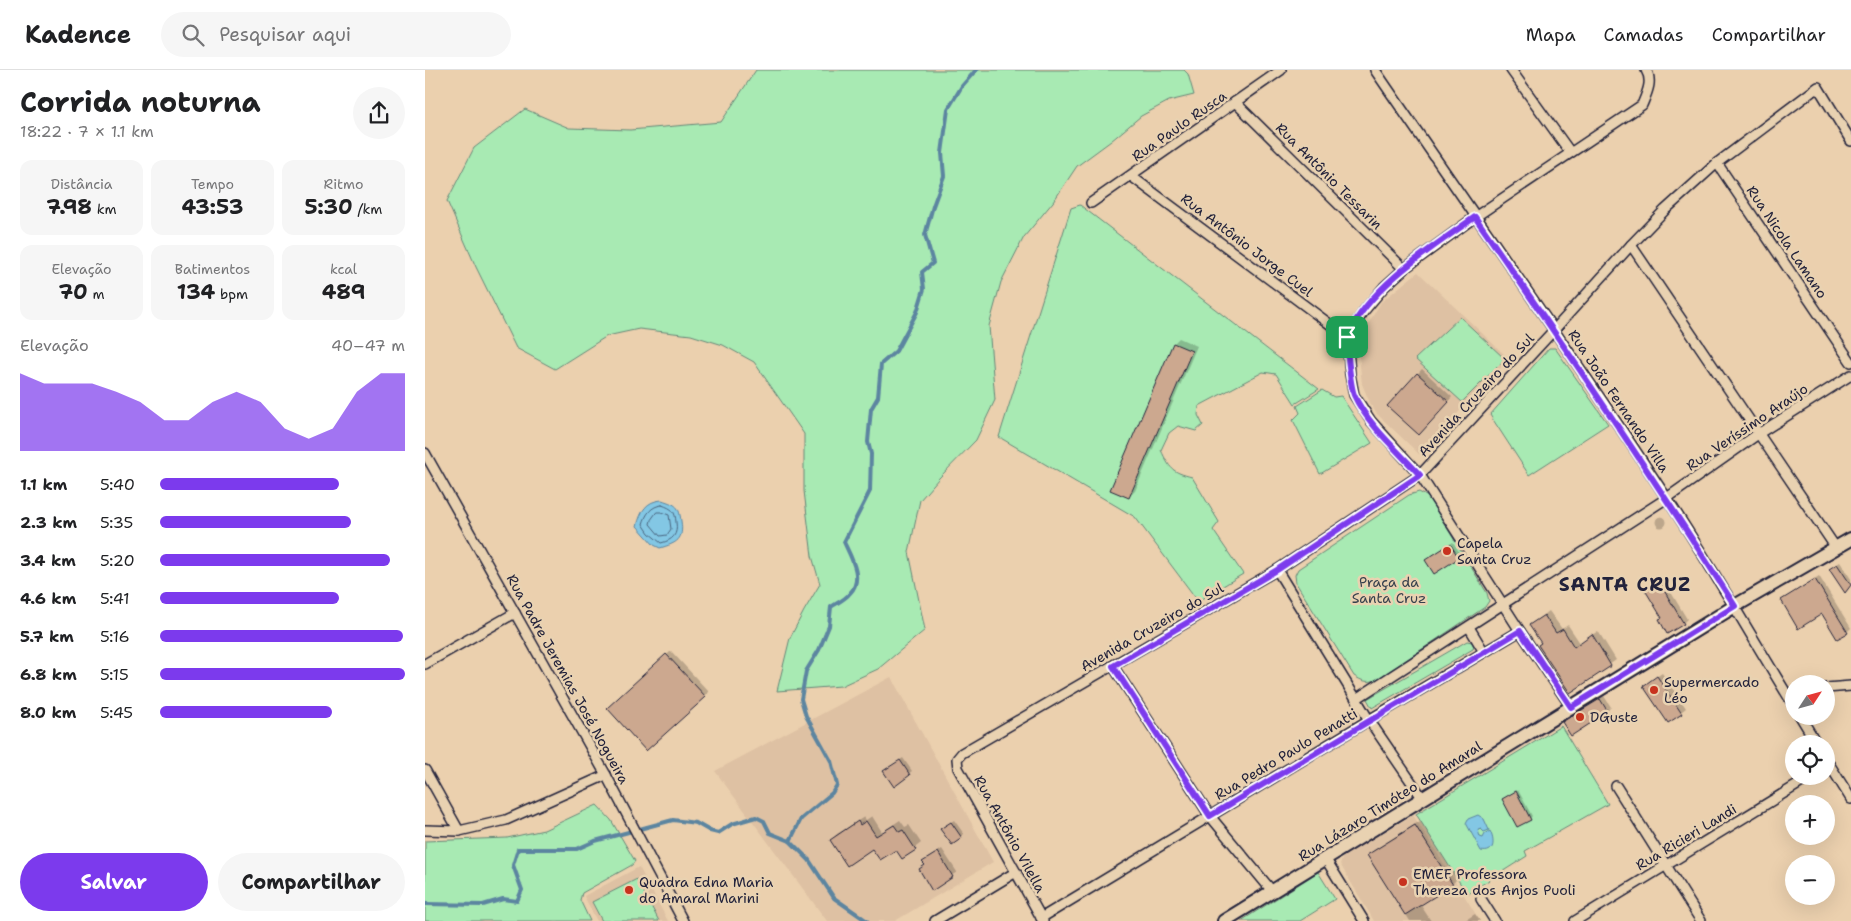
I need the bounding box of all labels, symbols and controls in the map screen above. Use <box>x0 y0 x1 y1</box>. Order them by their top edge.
search box <box>161 12 511 57</box>
text: Kadence <box>25 19 131 51</box>
icon: search <box>179 21 207 49</box>
text: Pesquisar aqui <box>219 22 351 47</box>
text: Mapa <box>1526 23 1576 47</box>
text: Camadas <box>1604 23 1684 47</box>
text: Compartilhar <box>1712 23 1826 47</box>
text: Corrida noturna <box>20 83 261 121</box>
street label: Rua Paulo Rusca <box>1128 86 1230 165</box>
button: share <box>353 87 405 139</box>
street label: Rua Antônio Tessarin <box>1272 119 1386 233</box>
text: 18:22 · 7 × 1.1 km <box>20 121 154 142</box>
text: Distância <box>51 175 112 193</box>
text: Tempo <box>191 175 234 193</box>
text: Ritmo <box>324 175 363 193</box>
street label: Rua Nicola Lamano <box>1743 182 1831 302</box>
street label: Rua Antônio Jorge Cuel <box>1177 189 1317 301</box>
text: 7.98 <box>46 193 92 221</box>
text: 43:53 <box>181 193 244 221</box>
text: 5:30 <box>305 193 353 221</box>
text: km <box>92 200 117 218</box>
text: /km <box>353 200 382 218</box>
text: Elevação <box>51 260 112 278</box>
text: Batimentos <box>175 260 250 278</box>
text: kcal <box>330 260 357 278</box>
text: 70 <box>58 278 88 306</box>
text: 134 <box>177 278 215 306</box>
text: 489 <box>322 278 365 306</box>
text: m <box>88 285 105 303</box>
text: bpm <box>215 285 248 303</box>
pin <box>1326 316 1368 358</box>
icon: arrive <box>1333 323 1361 351</box>
street label: Rua João Fernando Villa <box>1564 326 1674 476</box>
street label: Avenida Cruzeiro do Sul <box>1414 329 1538 460</box>
text: Elevação <box>20 335 89 356</box>
text: 40–47 m <box>331 335 405 356</box>
street label: Rua Veríssimo Araújo <box>1683 379 1811 475</box>
text: 1.1 km <box>20 474 67 495</box>
text: 5:40 <box>100 474 135 495</box>
text: 2.3 km <box>20 512 77 533</box>
text: 5:35 <box>100 512 133 533</box>
place label: Capela Santa Cruz <box>1457 534 1532 568</box>
marker: Capela Santa Cruz <box>1441 545 1453 557</box>
text: 3.4 km <box>20 550 76 571</box>
text: 5:20 <box>100 550 135 571</box>
street label: Rua Padre Jeremias José Nogueira <box>503 571 633 787</box>
district label: SANTA CRUZ <box>1559 572 1691 597</box>
park label: Praça da Santa Cruz <box>1352 573 1426 607</box>
street label: Avenida Cruzeiro do Sul <box>1077 578 1227 675</box>
text: 4.6 km <box>20 588 76 609</box>
text: 5:41 <box>100 588 130 609</box>
text: 5.7 km <box>20 626 74 647</box>
text: 5:16 <box>100 626 130 647</box>
text: 6.8 km <box>20 664 77 685</box>
text: 5:15 <box>100 664 129 685</box>
place label: Supermercado Léo <box>1664 673 1759 707</box>
north arrow <box>1785 675 1835 725</box>
map controls <box>1785 675 1835 905</box>
marker: Supermercado Léo <box>1648 684 1660 696</box>
text: 8.0 km <box>20 702 76 723</box>
text: 5:45 <box>100 702 133 723</box>
street label: Rua Pedro Paulo Penatti <box>1211 704 1361 804</box>
place label: DGuste <box>1590 708 1638 726</box>
marker: DGuste <box>1574 711 1586 723</box>
button: locate <box>1785 735 1835 785</box>
street label: Rua Lázaro Timóteo do Amaral <box>1295 737 1486 865</box>
street label: Rua Antônio Vilella <box>970 772 1050 896</box>
button: + <box>1785 795 1835 845</box>
street label: Rua Ricieri Landi <box>1632 800 1740 874</box>
button: Salvar <box>20 853 208 911</box>
button: Compartilhar <box>218 853 405 911</box>
button: − <box>1785 855 1835 905</box>
place label: EMEF Professora Thereza dos Anjos Puoli <box>1413 865 1576 899</box>
place label: Quadra Edna Maria do Amaral Marini <box>639 873 773 907</box>
marker: EMEF Professora Thereza dos Anjos Puoli <box>1397 876 1409 888</box>
marker: Quadra Edna Maria do Amaral Marini <box>623 884 635 896</box>

